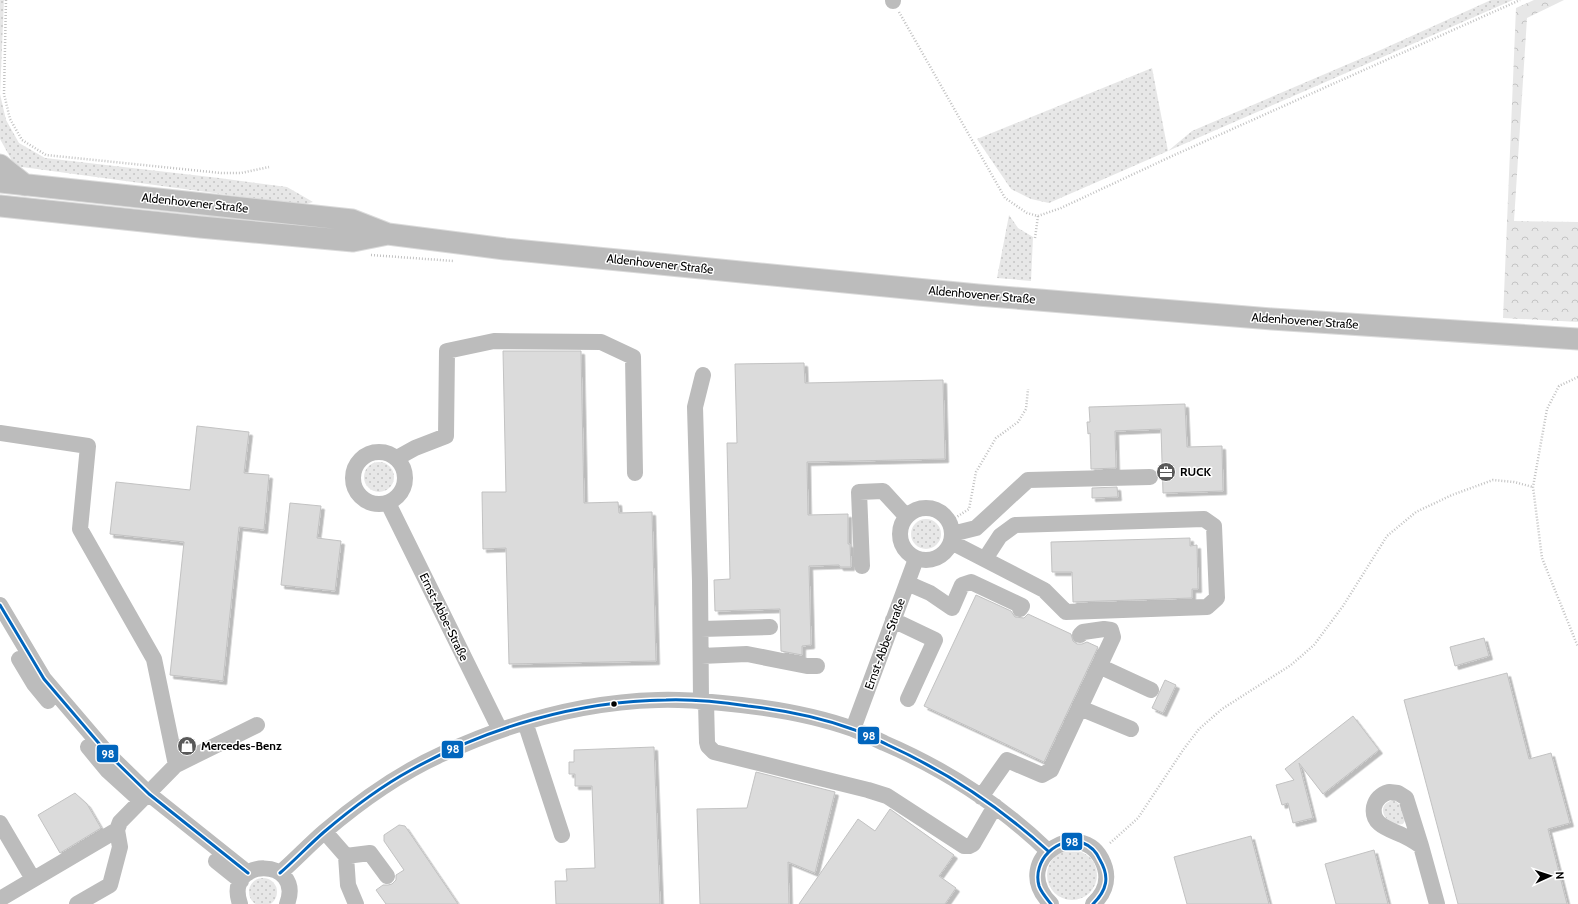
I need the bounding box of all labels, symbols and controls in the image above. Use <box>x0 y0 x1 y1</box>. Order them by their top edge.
street label: Aldenhovener Straße <box>141 189 249 216</box>
street label: Aldenhovener Straße <box>606 250 714 277</box>
street label: Aldenhovener Straße <box>928 282 1036 307</box>
street label: Aldenhovener Straße <box>1251 309 1359 332</box>
office icon: RUCK <box>1155 461 1177 483</box>
place label: RUCK <box>1180 464 1211 479</box>
street label: Ernst-Abbe-Straße <box>417 570 472 663</box>
street label: Ernst-Abbe-Straße <box>861 596 908 692</box>
unlabelled marker <box>609 699 619 709</box>
line badge: 98 <box>857 726 880 745</box>
text: 98 <box>863 729 876 743</box>
shop icon: Mercedes-Benz <box>176 735 198 757</box>
place label: Mercedes-Benz <box>201 738 282 753</box>
line badge: 98 <box>441 740 464 759</box>
text: 98 <box>447 742 460 756</box>
line badge: 98 <box>96 744 119 763</box>
text: 98 <box>102 747 115 761</box>
line badge: 98 <box>1061 832 1083 851</box>
text: 98 <box>1066 835 1079 849</box>
north arrow <box>1530 856 1570 896</box>
text: N <box>1553 871 1567 880</box>

